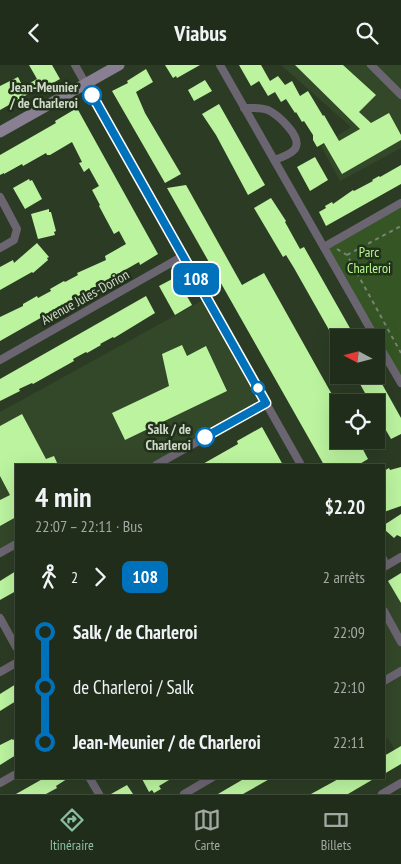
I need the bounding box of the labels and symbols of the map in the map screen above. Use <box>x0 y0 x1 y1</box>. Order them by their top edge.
place label: Jean-Meunier / de Charleroi <box>9 78 79 112</box>
marker: Jean-Meunier / de Charleroi <box>82 85 102 105</box>
park label: Parc Charleroi <box>347 243 391 277</box>
line badge: 108 <box>167 263 225 295</box>
street label: Avenue Jules-Dorion <box>38 265 132 329</box>
north arrow <box>330 329 385 384</box>
unlabelled marker <box>251 381 265 395</box>
place label: Salk / de Charleroi <box>146 420 191 454</box>
marker: Salk / de Charleroi <box>195 427 215 447</box>

